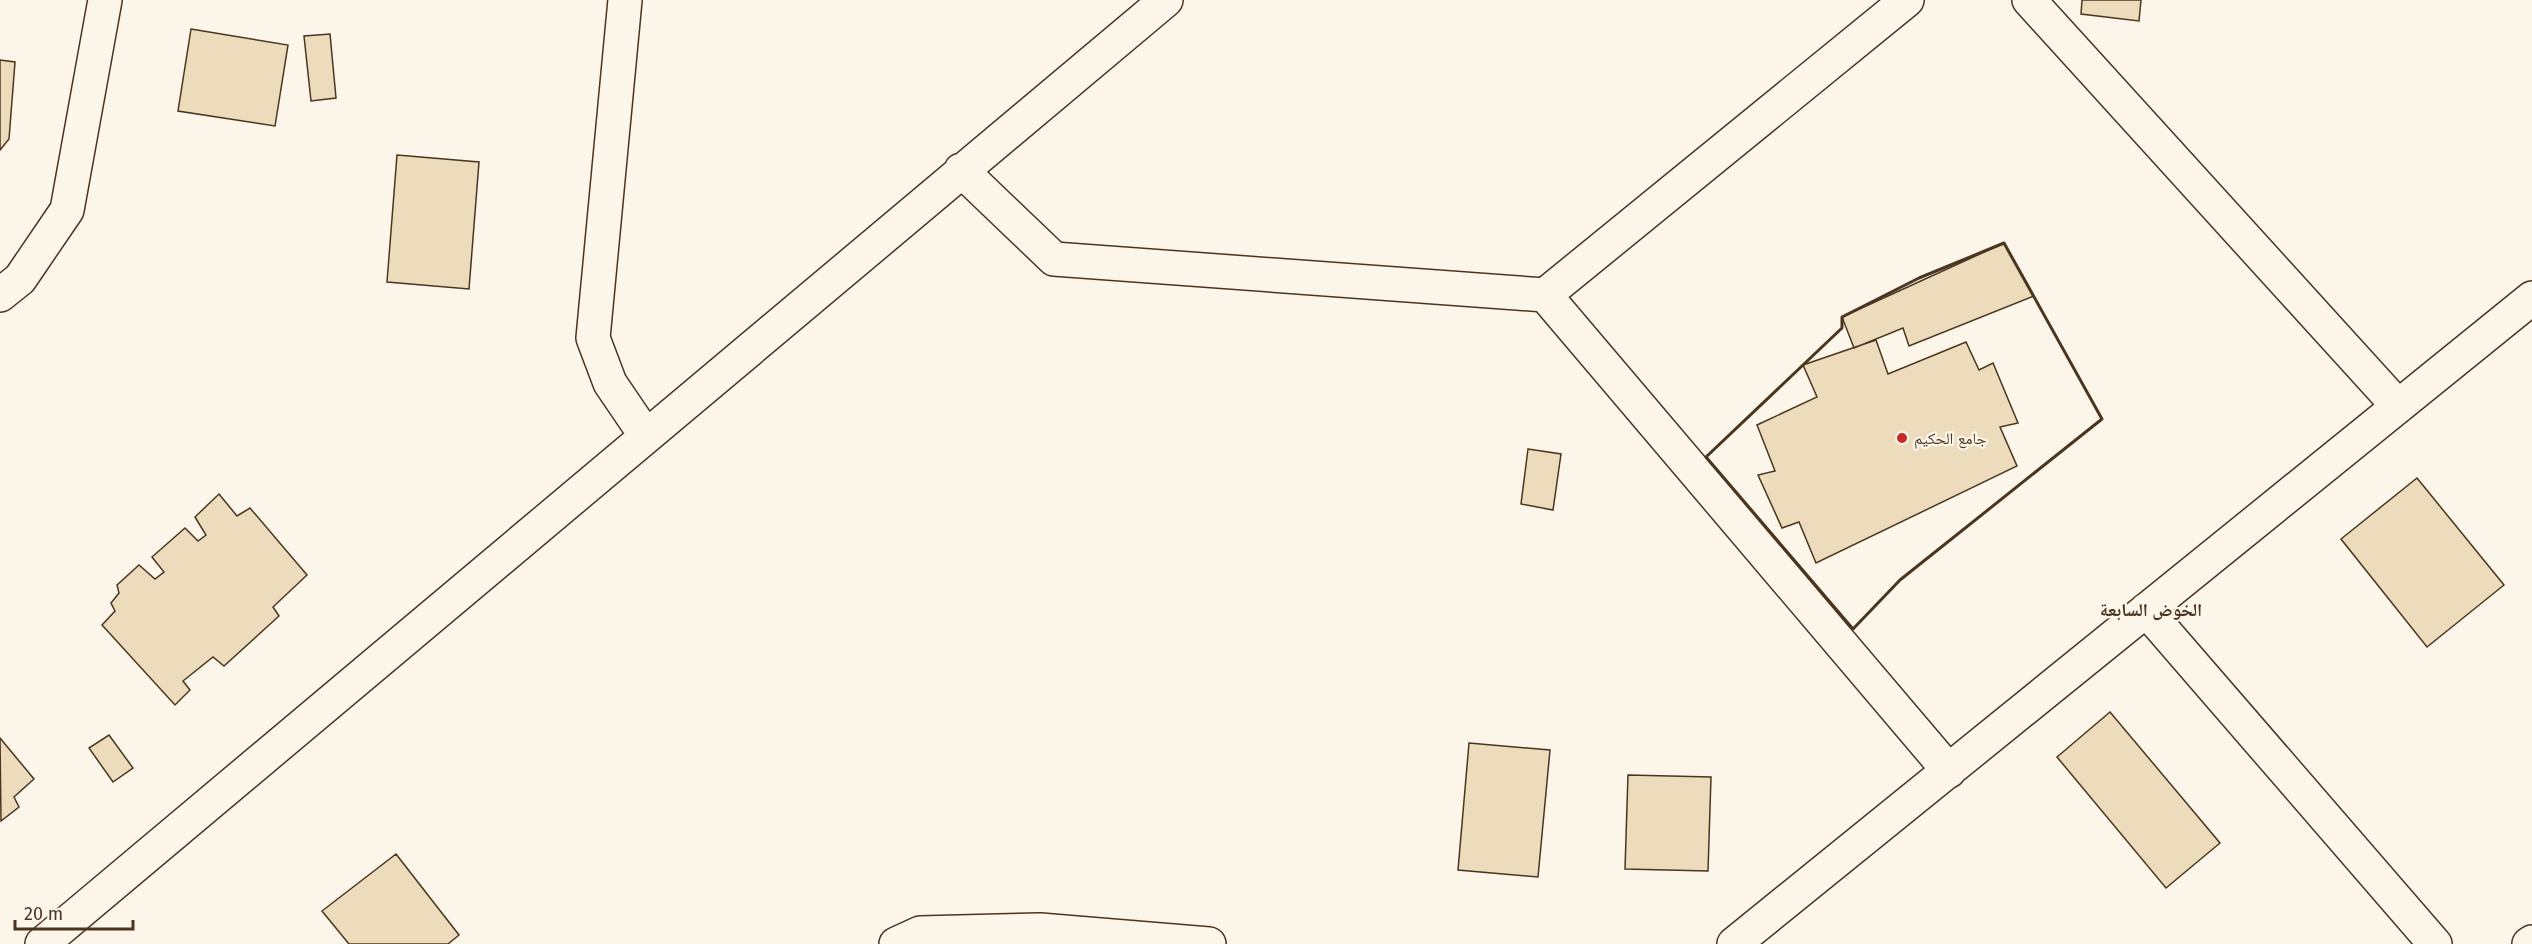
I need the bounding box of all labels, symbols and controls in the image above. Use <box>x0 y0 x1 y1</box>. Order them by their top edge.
place label: جامع الحكيم <box>1914 429 1987 449</box>
marker: جامع الحكيم <box>1895 431 1909 445</box>
district label: الخوض السابعة <box>2100 599 2202 621</box>
scale bar <box>15 893 134 931</box>
text: 20 m <box>24 903 63 925</box>

